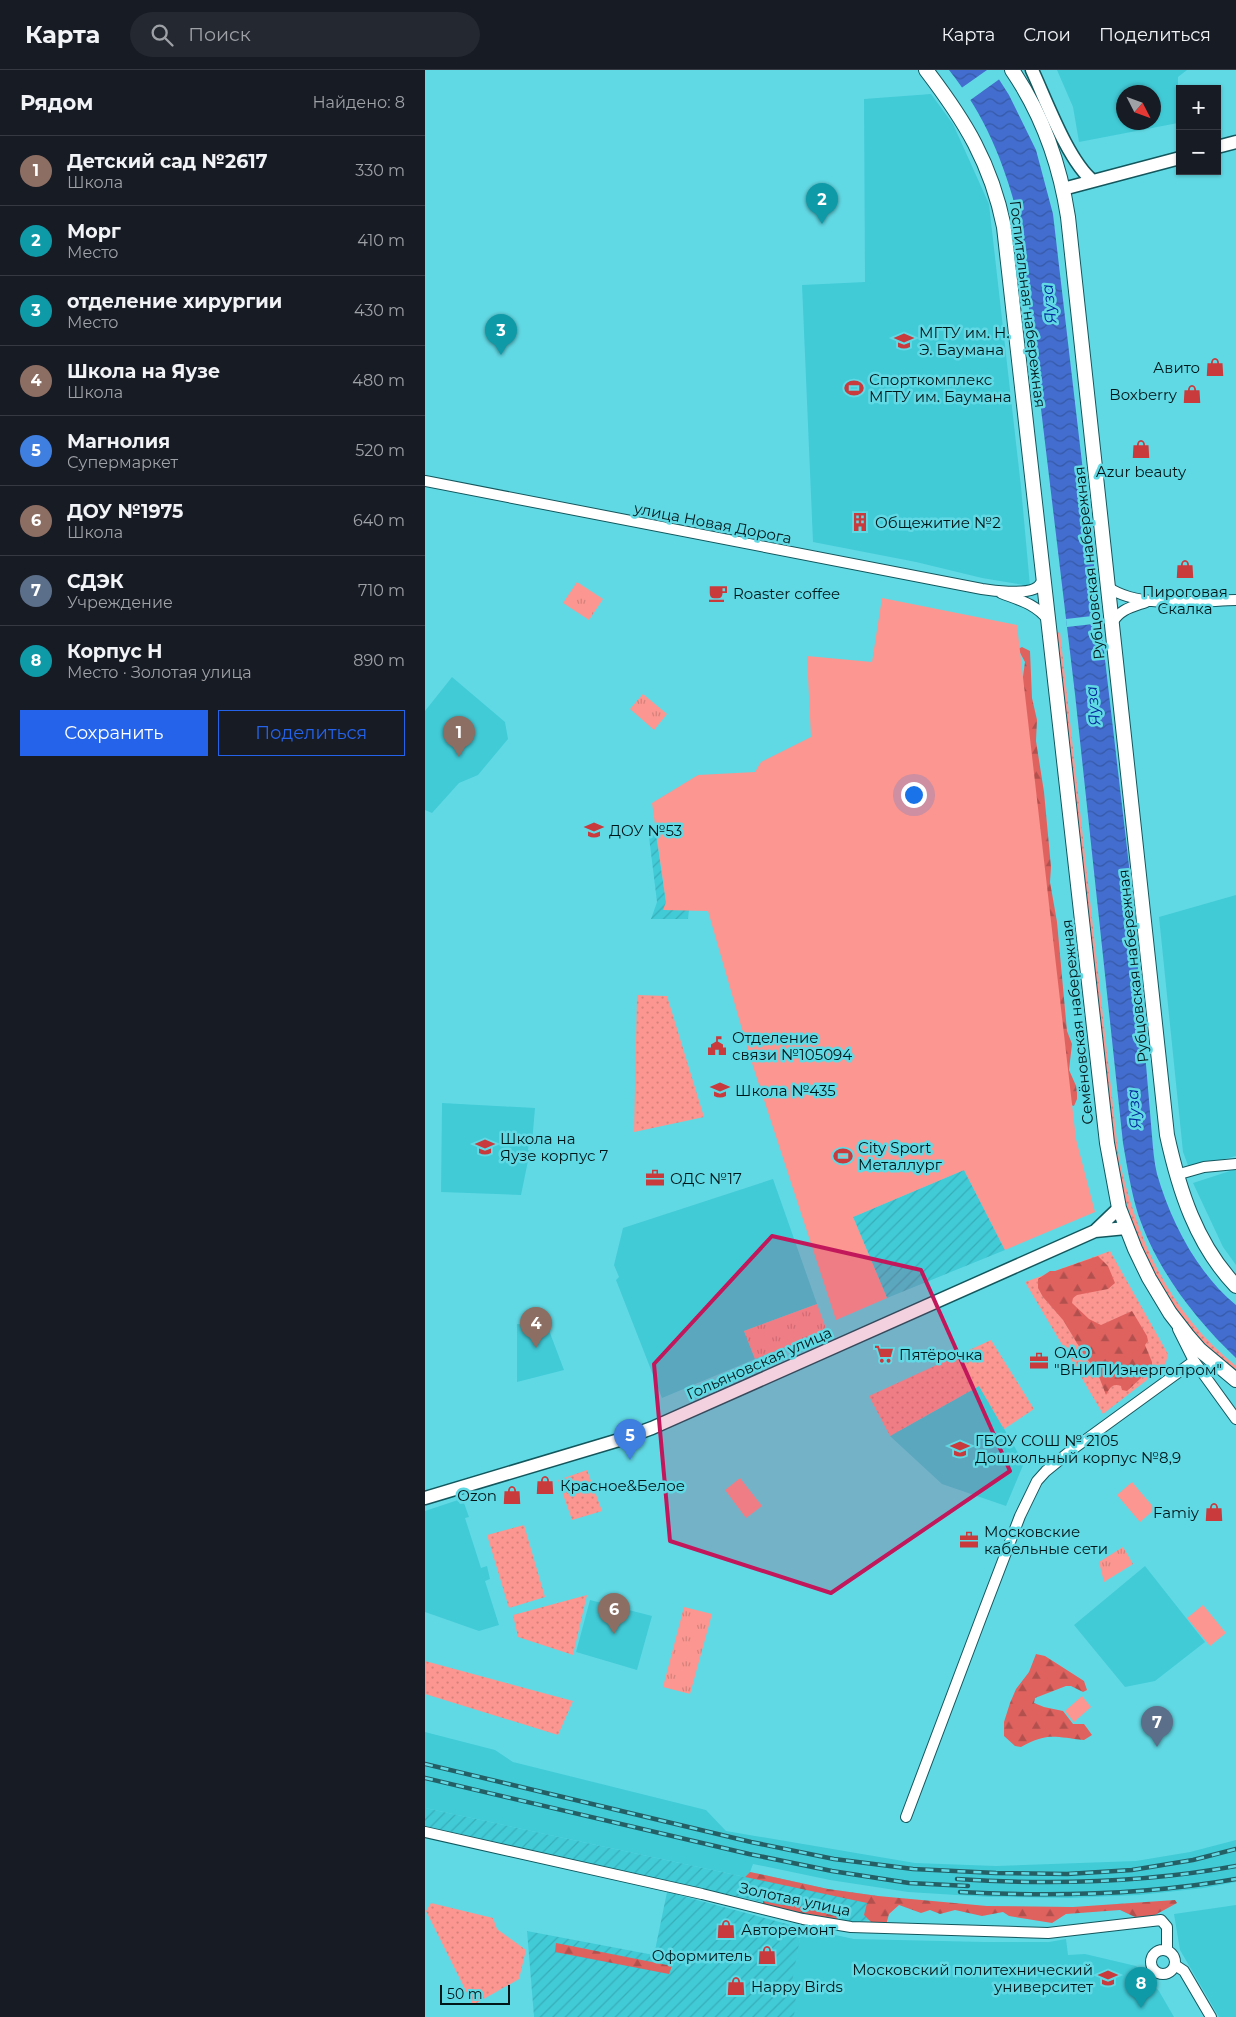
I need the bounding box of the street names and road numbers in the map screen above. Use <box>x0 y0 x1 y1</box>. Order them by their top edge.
street label: Госпитальная набережная <box>1006 199 1050 409</box>
street label: Рубцовская набережная <box>1069 465 1109 661</box>
street label: улица Новая Дорога <box>631 498 794 548</box>
street label: Рубцовская набережная <box>1113 868 1153 1064</box>
street label: Семёновская набережная <box>1057 919 1097 1125</box>
street label: Гольяновская улица <box>683 1322 835 1404</box>
street label: Золотая улица <box>738 1878 852 1920</box>

